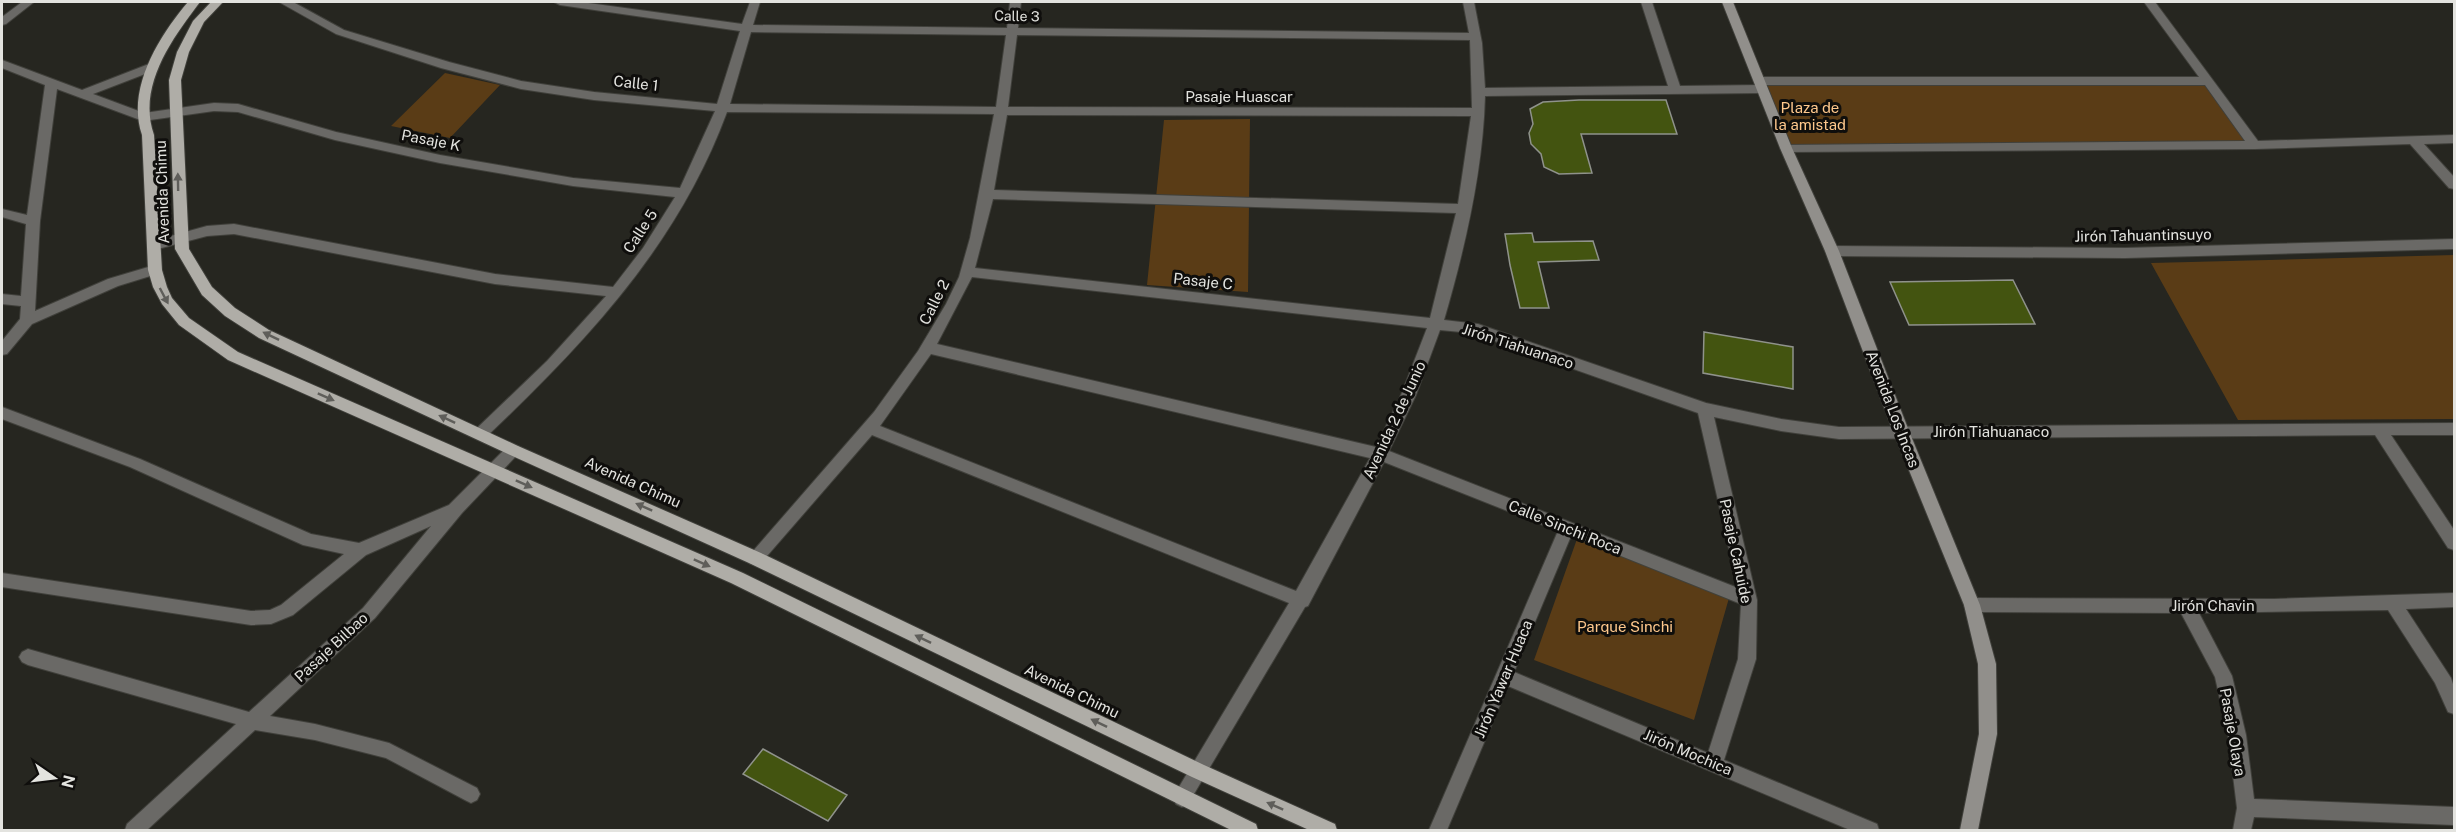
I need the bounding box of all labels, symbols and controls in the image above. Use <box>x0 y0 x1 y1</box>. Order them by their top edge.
street label: Calle 3 <box>994 8 1040 24</box>
street label: Calle 1 <box>613 72 659 94</box>
street label: Pasaje Huascar <box>1185 88 1293 105</box>
park label: Plaza de la amistad <box>1774 99 1846 133</box>
street label: Pasaje K <box>400 126 462 154</box>
street label: Avenida Chimu <box>152 140 172 244</box>
one-way arrow <box>173 172 183 191</box>
street label: Calle 5 <box>620 206 660 256</box>
street label: Jirón Tahuantinsuyo <box>2074 225 2212 245</box>
street label: Pasaje C <box>1172 269 1234 293</box>
street label: Calle 2 <box>916 277 952 327</box>
one-way arrow <box>159 288 169 305</box>
street label: Jirón Tiahuanaco <box>1460 320 1576 372</box>
one-way arrow <box>262 332 279 341</box>
street label: Avenida Los Incas <box>1863 348 1923 470</box>
street label: Avenida 2 de Junio <box>1359 359 1429 481</box>
one-way arrow <box>318 393 335 402</box>
one-way arrow <box>439 414 456 423</box>
street label: Jirón Tiahuanaco <box>1933 423 2049 440</box>
street label: Avenida Chimu <box>582 453 684 511</box>
one-way arrow <box>515 480 532 489</box>
street label: Calle Sinchi Roca <box>1506 497 1624 557</box>
street label: Pasaje Cahuide <box>1717 497 1755 605</box>
one-way arrow <box>636 503 653 512</box>
one-way arrow <box>694 558 712 568</box>
street label: Jirón Chavin <box>2171 597 2255 614</box>
street label: Pasaje Bilbao <box>291 609 371 685</box>
street label: Jirón Yawar Huaca <box>1470 617 1536 741</box>
park label: Parque Sinchi <box>1577 618 1673 635</box>
one-way arrow <box>915 634 932 643</box>
street label: Avenida Chimu <box>1022 661 1122 721</box>
street label: Pasaje Olaya <box>2217 687 2249 777</box>
one-way arrow <box>1090 719 1107 728</box>
street label: Jirón Mochica <box>1641 726 1735 778</box>
north arrow <box>24 748 84 808</box>
text: N <box>57 773 79 790</box>
one-way arrow <box>1267 802 1284 811</box>

